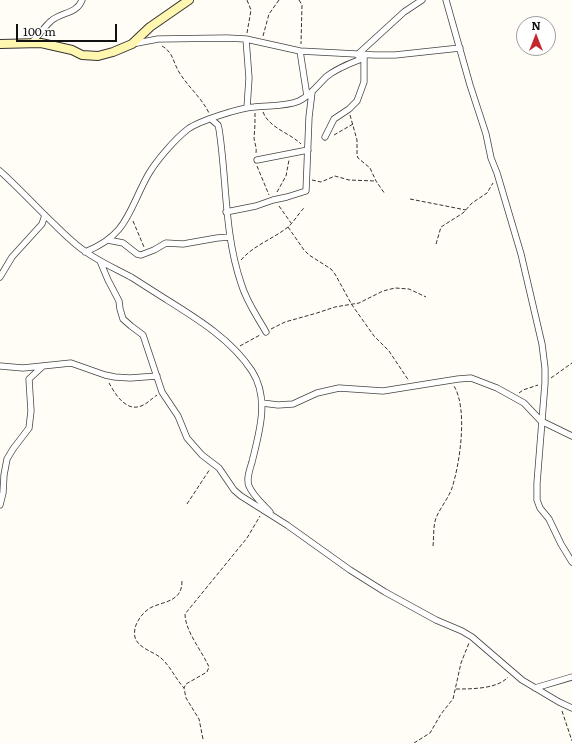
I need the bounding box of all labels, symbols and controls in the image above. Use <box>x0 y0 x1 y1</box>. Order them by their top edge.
scale bar <box>18 16 119 42</box>
north arrow <box>516 16 556 56</box>
text: N <box>531 17 541 33</box>
text: 100 m <box>23 22 56 40</box>

